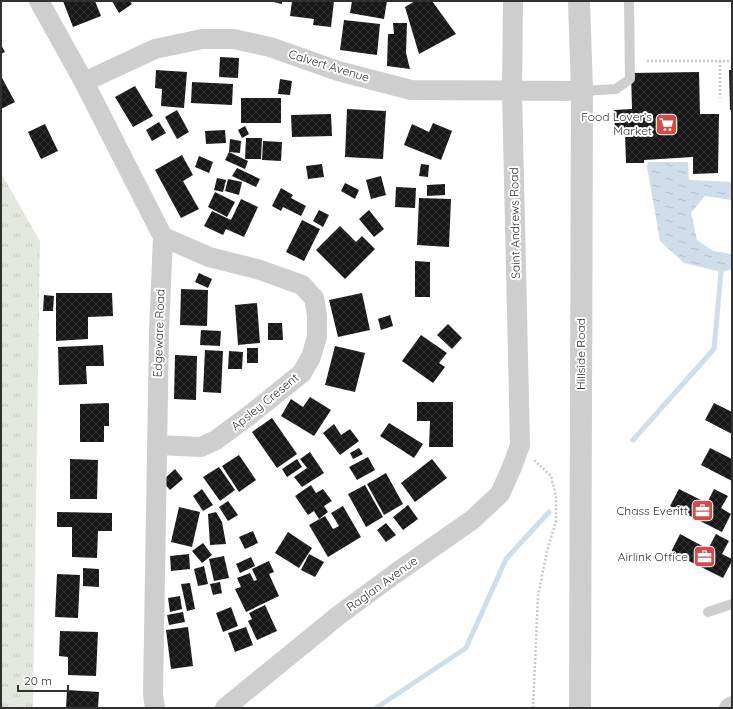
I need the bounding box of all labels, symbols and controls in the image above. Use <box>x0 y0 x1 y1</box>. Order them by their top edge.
street label: Calvert Avenue <box>287 46 372 85</box>
place label: Food Lover’s Market <box>581 109 652 138</box>
supermarket icon: Food Lover’s Market <box>654 111 680 137</box>
street label: Saint Andrews Road <box>506 167 523 279</box>
street label: Edgeware Road <box>149 288 168 378</box>
street label: Hillside Road <box>573 318 588 390</box>
street label: Apsley Cresent <box>228 370 301 433</box>
office icon: Chass Everitt <box>690 498 716 524</box>
place label: Chass Everitt <box>617 503 688 518</box>
office icon: Airlink Office <box>691 544 717 570</box>
place label: Airlink Office <box>618 549 688 564</box>
street label: Raglan Avenue <box>343 553 420 614</box>
scale bar <box>18 667 68 693</box>
text: 20 m <box>24 673 52 688</box>

